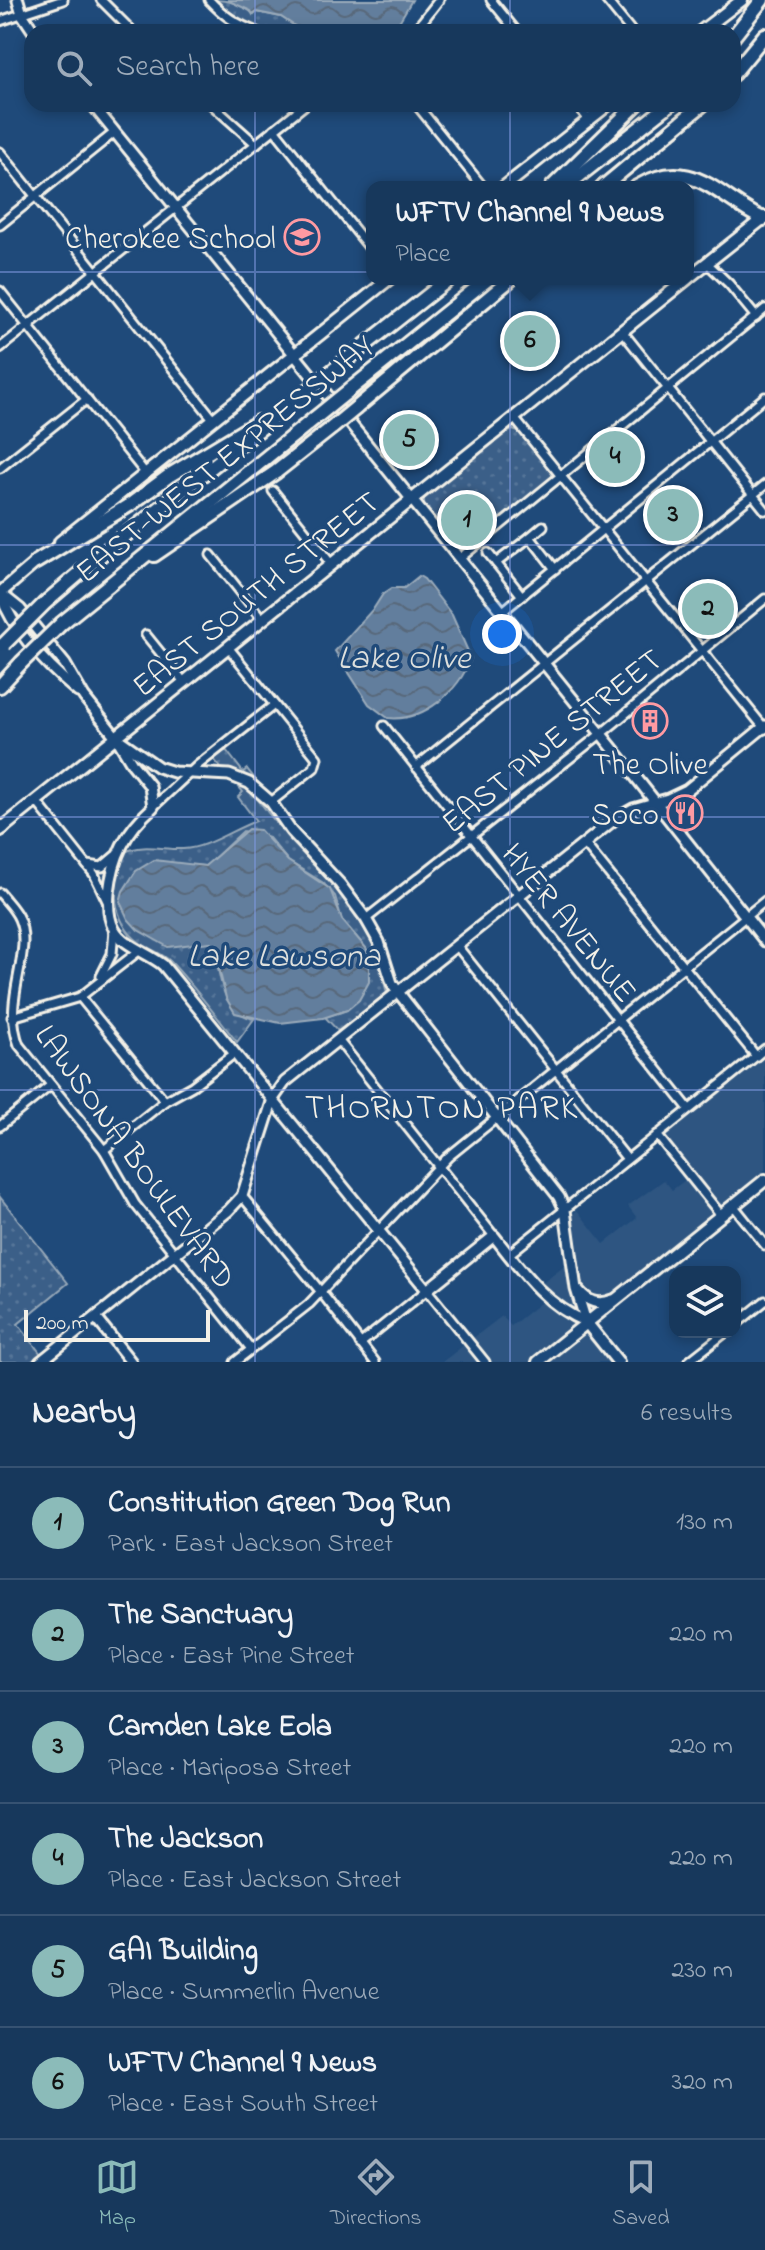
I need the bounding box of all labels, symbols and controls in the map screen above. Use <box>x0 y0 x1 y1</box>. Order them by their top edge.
search box <box>24 24 741 112</box>
icon: search <box>52 46 96 90</box>
text: Search here <box>116 46 260 90</box>
popup <box>366 181 694 285</box>
text: WFTV Channel 9 News <box>395 192 665 236</box>
place label: Cherokee School <box>65 217 276 264</box>
school or university icon: Cherokee School <box>283 218 321 256</box>
text: Place <box>395 236 451 274</box>
pin: 6 <box>504 311 556 371</box>
street label: EAST-WEST EXPRESSWAY <box>67 325 386 596</box>
pin: 5 <box>383 410 435 470</box>
pin: 4 <box>589 427 641 487</box>
street label: EAST SOUTH STREET <box>123 481 391 710</box>
pin: 3 <box>647 485 699 545</box>
pin: 1 <box>441 490 493 550</box>
pin: 2 <box>682 579 734 639</box>
your location <box>482 614 522 654</box>
water label: Lake Olive <box>337 635 472 685</box>
street label: EAST PINE STREET <box>432 639 674 847</box>
building icon: The Olive <box>631 702 669 740</box>
place label: The Olive <box>592 743 709 790</box>
place label: Soco <box>591 793 659 840</box>
restaurant icon: Soco <box>666 794 704 832</box>
street label: HYER AVENUE <box>488 834 647 1014</box>
water label: Lake Lawsona <box>188 933 381 983</box>
street label: LAWSONA BOULEVARD <box>21 1016 245 1300</box>
district label: THORNTON PARK <box>305 1085 579 1135</box>
map controls <box>669 1266 741 1338</box>
button: layers <box>669 1266 741 1338</box>
scale bar <box>24 1306 210 1342</box>
text: 200 m <box>36 1308 89 1340</box>
text: Nearby <box>32 1389 136 1439</box>
text: 6 results <box>641 1395 733 1433</box>
text: Constitution Green Dog Run <box>108 1482 450 1526</box>
text: 1 <box>54 1504 62 1542</box>
text: 130 m <box>676 1504 733 1542</box>
text: Park · East Jackson Street <box>108 1526 393 1564</box>
text: The Sanctuary <box>108 1594 293 1638</box>
text: 2 <box>52 1616 64 1654</box>
text: 220 m <box>669 1616 733 1654</box>
text: Place · East Pine Street <box>108 1638 355 1676</box>
text: Camden Lake Eola <box>108 1706 332 1750</box>
text: 3 <box>53 1728 63 1766</box>
text: 220 m <box>669 1728 733 1766</box>
text: Place · Mariposa Street <box>108 1750 351 1788</box>
text: The Jackson <box>108 1818 263 1862</box>
text: 4 <box>53 1840 63 1878</box>
text: 220 m <box>669 1840 733 1878</box>
text: Place · East Jackson Street <box>108 1862 401 1900</box>
text: GAI Building <box>108 1930 258 1974</box>
text: 5 <box>51 1952 65 1990</box>
text: 230 m <box>671 1952 733 1990</box>
text: Place · Summerlin Avenue <box>108 1974 379 2012</box>
text: WFTV Channel 9 News <box>108 2042 377 2086</box>
text: 6 <box>52 2064 64 2102</box>
text: 320 m <box>671 2064 733 2102</box>
text: Place · East South Street <box>108 2086 378 2124</box>
tab: Map <box>95 2155 139 2235</box>
tab: Directions <box>330 2155 421 2235</box>
tab: Saved <box>612 2155 670 2235</box>

